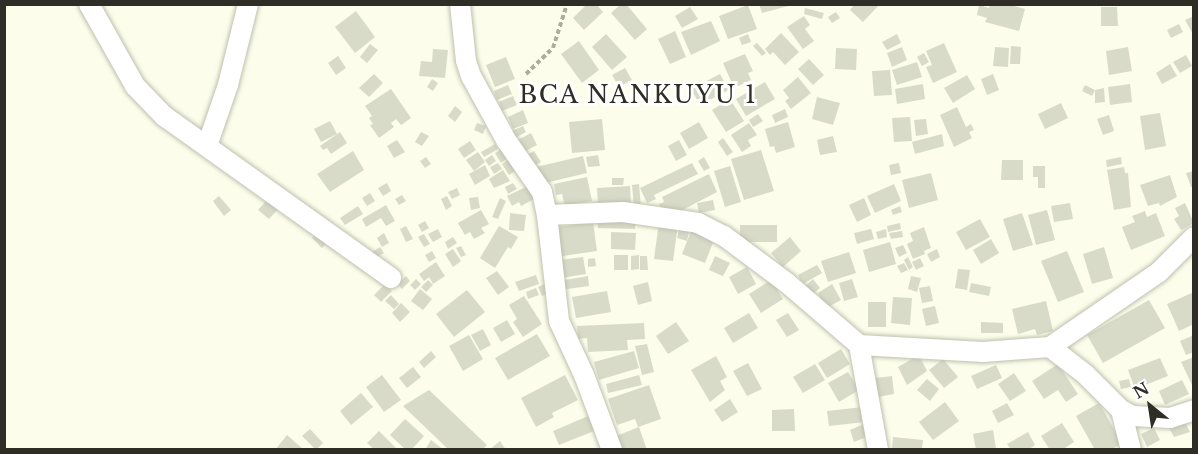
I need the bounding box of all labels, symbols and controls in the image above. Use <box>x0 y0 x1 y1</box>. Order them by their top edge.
district label: BCA NANKUYU 1 <box>518 81 758 109</box>
north arrow <box>1120 376 1180 436</box>
text: N <box>1129 378 1153 403</box>

